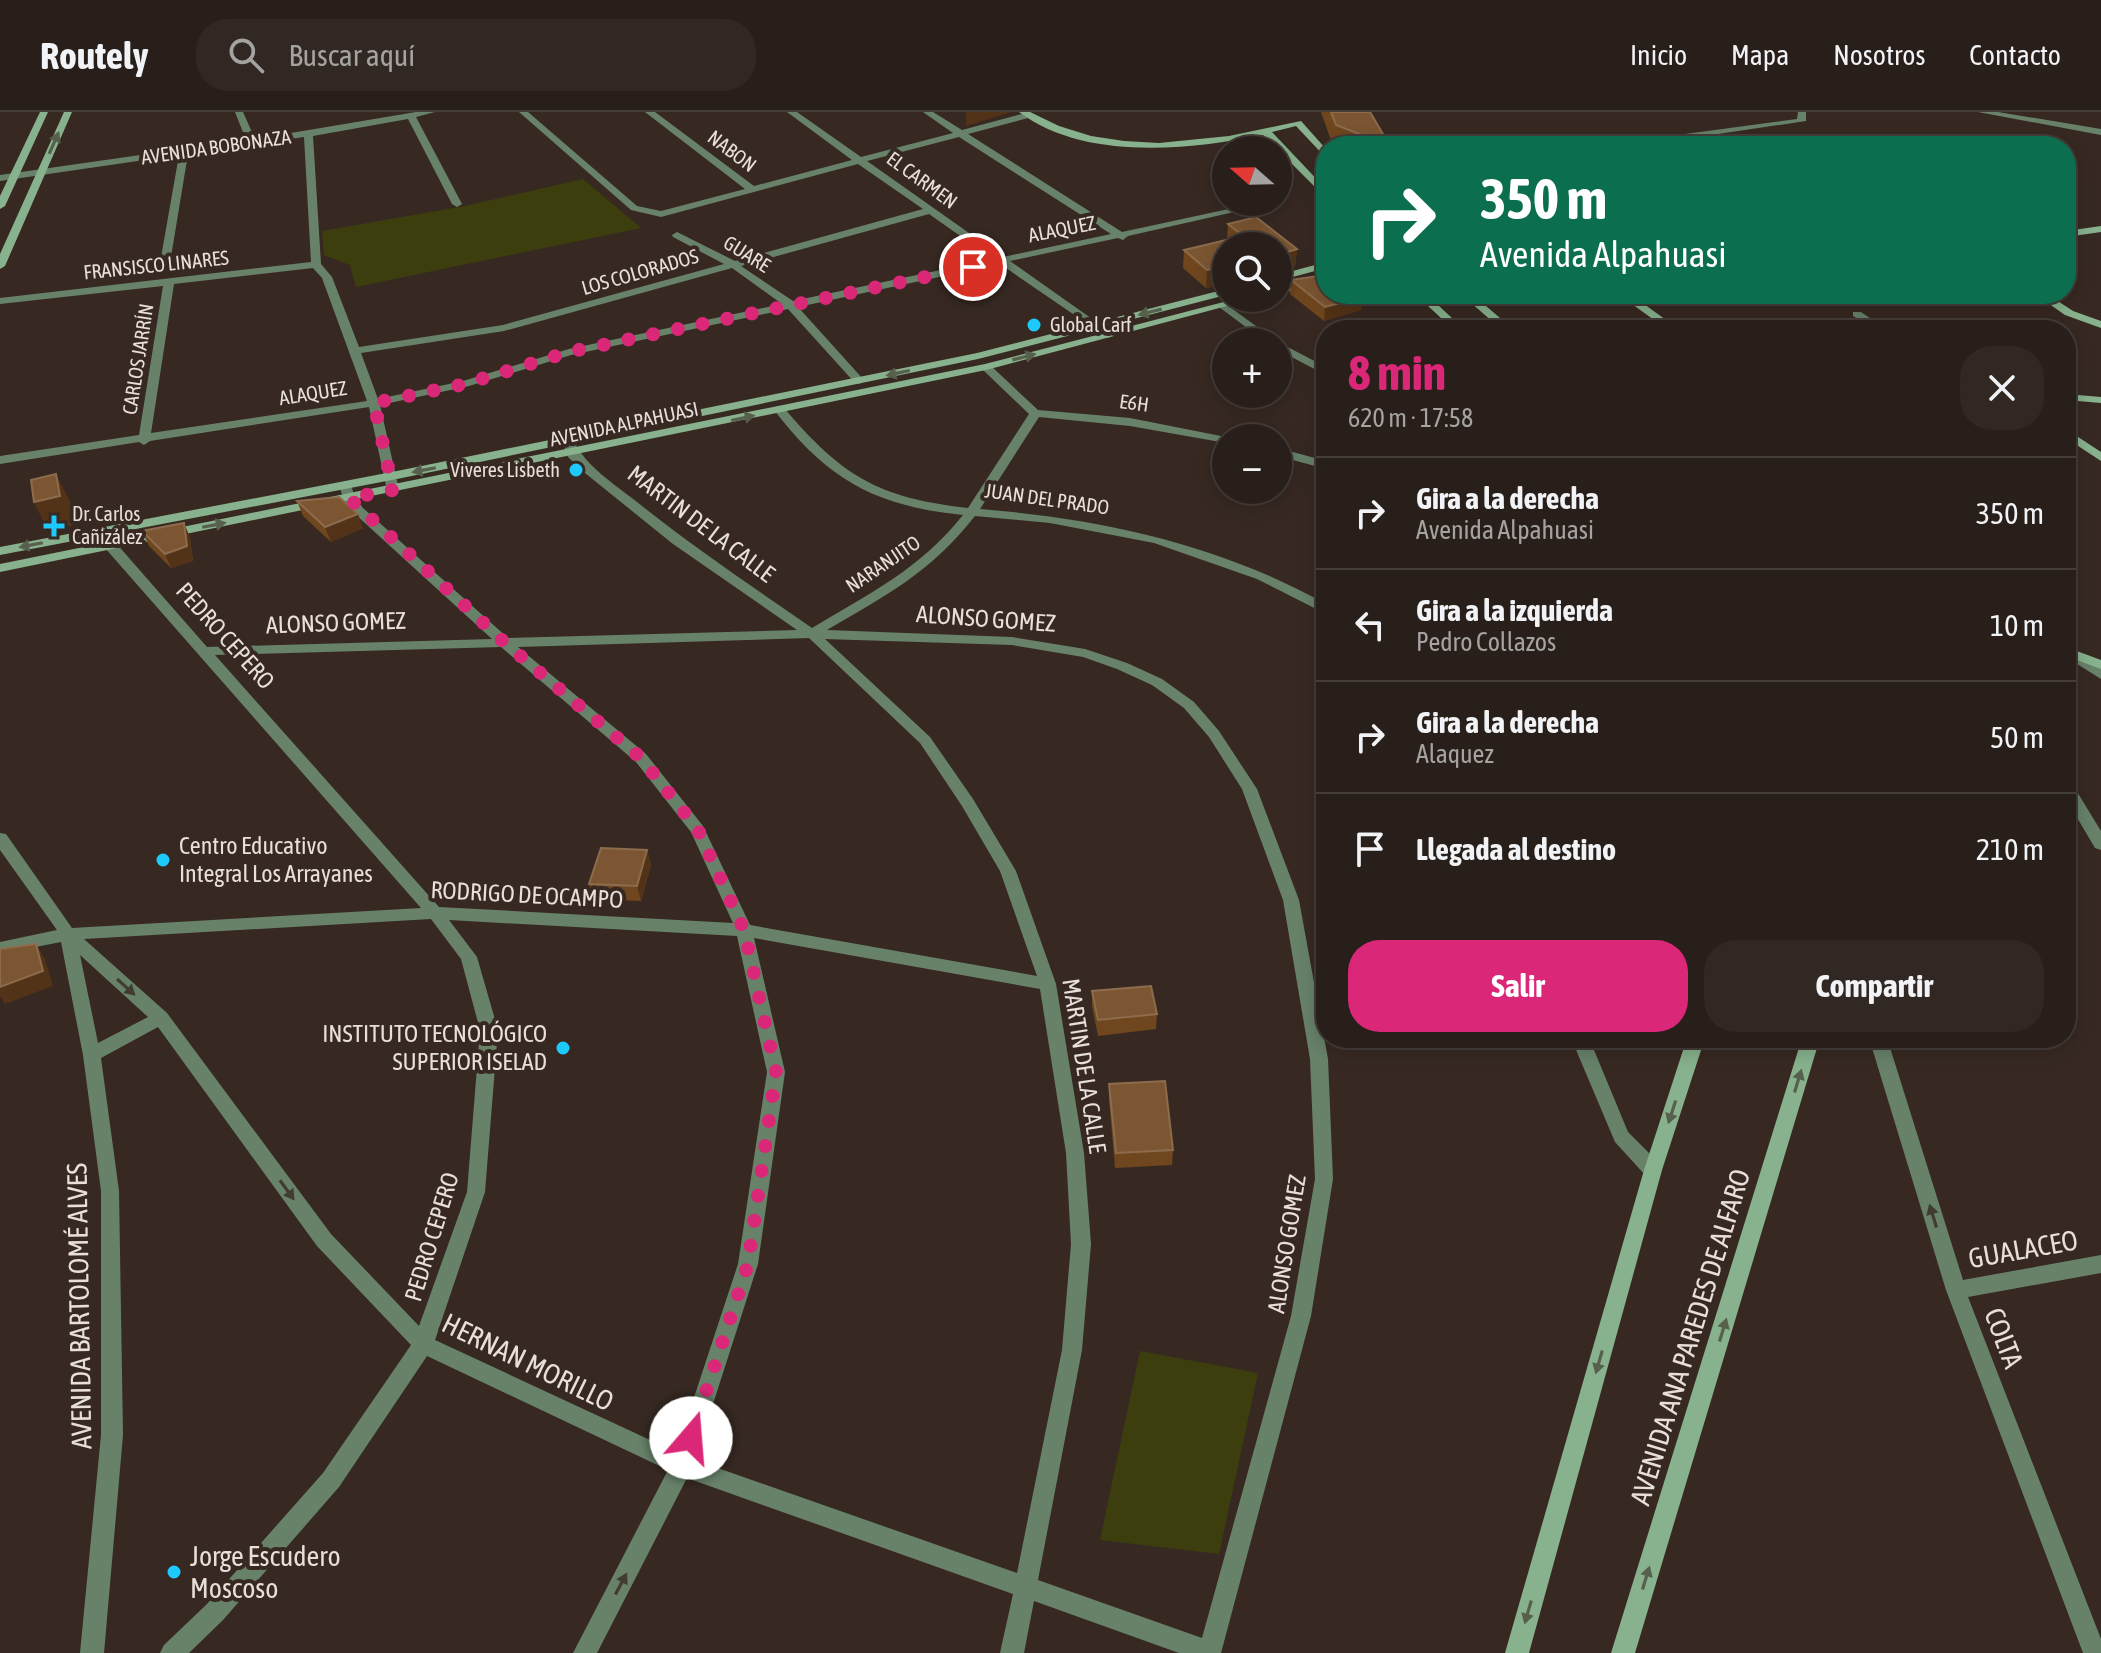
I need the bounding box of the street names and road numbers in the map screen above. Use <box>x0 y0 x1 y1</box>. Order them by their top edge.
street label: AVENIDA BOBONAZA <box>140 125 293 168</box>
street label: NABON <box>704 125 761 176</box>
street label: EL CARMEN <box>883 146 962 213</box>
street label: ALAQUEZ <box>1026 211 1098 246</box>
street label: GUARE <box>720 230 775 277</box>
street label: LOS COLORADOS <box>579 244 701 299</box>
street label: FRANSISCO LINARES <box>82 245 230 284</box>
street label: CARLOS JARRÍN <box>117 302 158 416</box>
street label: ALAQUEZ <box>277 376 348 409</box>
street label: E6H <box>1118 389 1150 416</box>
street label: AVENIDA ALPAHUASI <box>547 397 700 451</box>
street label: MARTIN DE LA CALLE <box>623 460 780 588</box>
street label: JUAN DEL PRADO <box>983 478 1111 519</box>
street label: NARANJITO <box>841 530 924 597</box>
street label: PEDRO CEPERO <box>171 577 280 694</box>
street label: ALONSO GOMEZ <box>915 600 1057 637</box>
street label: ALONSO GOMEZ <box>266 607 407 638</box>
street label: RODRIGO DE OCAMPO <box>430 876 624 913</box>
street label: MARTIN DE LA CALLE <box>1057 977 1112 1155</box>
street label: AVENIDA BARTOLOMÉ ALVES <box>60 1162 97 1449</box>
street label: AVENIDA ANA PAREDES DE ALFARO <box>1624 1165 1756 1509</box>
street label: PEDRO CEPERO <box>399 1169 464 1305</box>
street label: ALONSO GOMEZ <box>1262 1172 1311 1315</box>
street label: GUALACEO <box>1966 1224 2080 1274</box>
street label: COLTA <box>1978 1304 2030 1373</box>
street label: HERNAN MORILLO <box>437 1307 619 1417</box>

